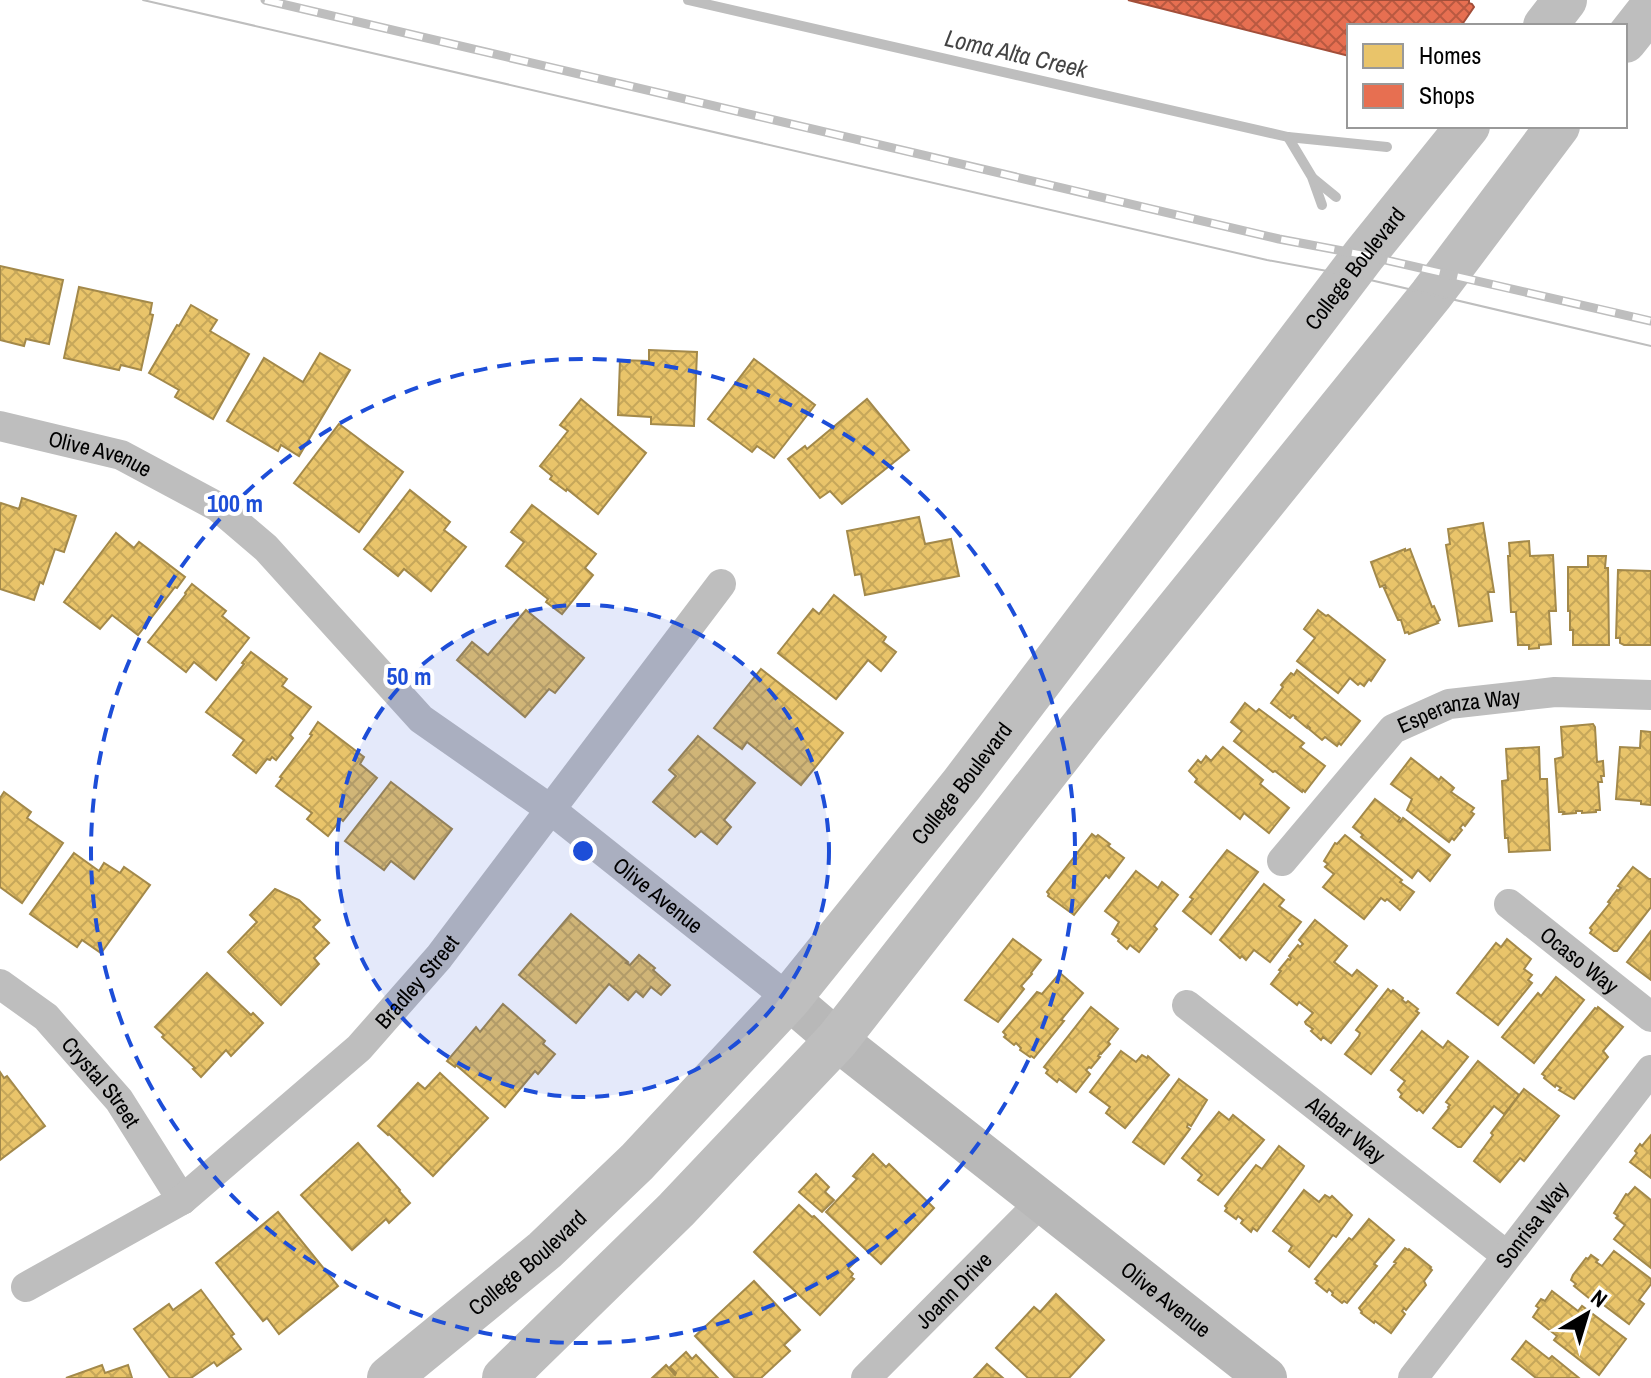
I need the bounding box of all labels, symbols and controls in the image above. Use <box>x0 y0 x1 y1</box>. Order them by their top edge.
water label: Loma Alta Creek <box>942 21 1092 85</box>
legend <box>1347 24 1627 128</box>
text: Homes <box>1419 39 1481 71</box>
text: Shops <box>1419 79 1475 111</box>
street label: College Boulevard <box>1298 201 1412 336</box>
street label: Olive Avenue <box>46 423 157 484</box>
text: 100 m <box>207 487 263 519</box>
text: 50 m <box>387 660 431 692</box>
street label: Esperanza Way <box>1392 681 1522 740</box>
street label: College Boulevard <box>904 716 1019 851</box>
centre of rings <box>569 837 597 865</box>
street label: Olive Avenue <box>607 850 710 940</box>
street label: Ocaso Way <box>1534 919 1625 1001</box>
street label: Bradley Street <box>368 929 466 1035</box>
street label: Crystal Street <box>55 1030 147 1133</box>
street label: Alabar Way <box>1299 1089 1392 1170</box>
street label: Sonrisa Way <box>1488 1175 1575 1274</box>
street label: College Boulevard <box>462 1203 593 1322</box>
street label: Joann Drive <box>908 1245 998 1335</box>
street label: Olive Avenue <box>1115 1254 1217 1344</box>
north arrow <box>1547 1274 1627 1354</box>
text: N <box>1585 1282 1614 1314</box>

